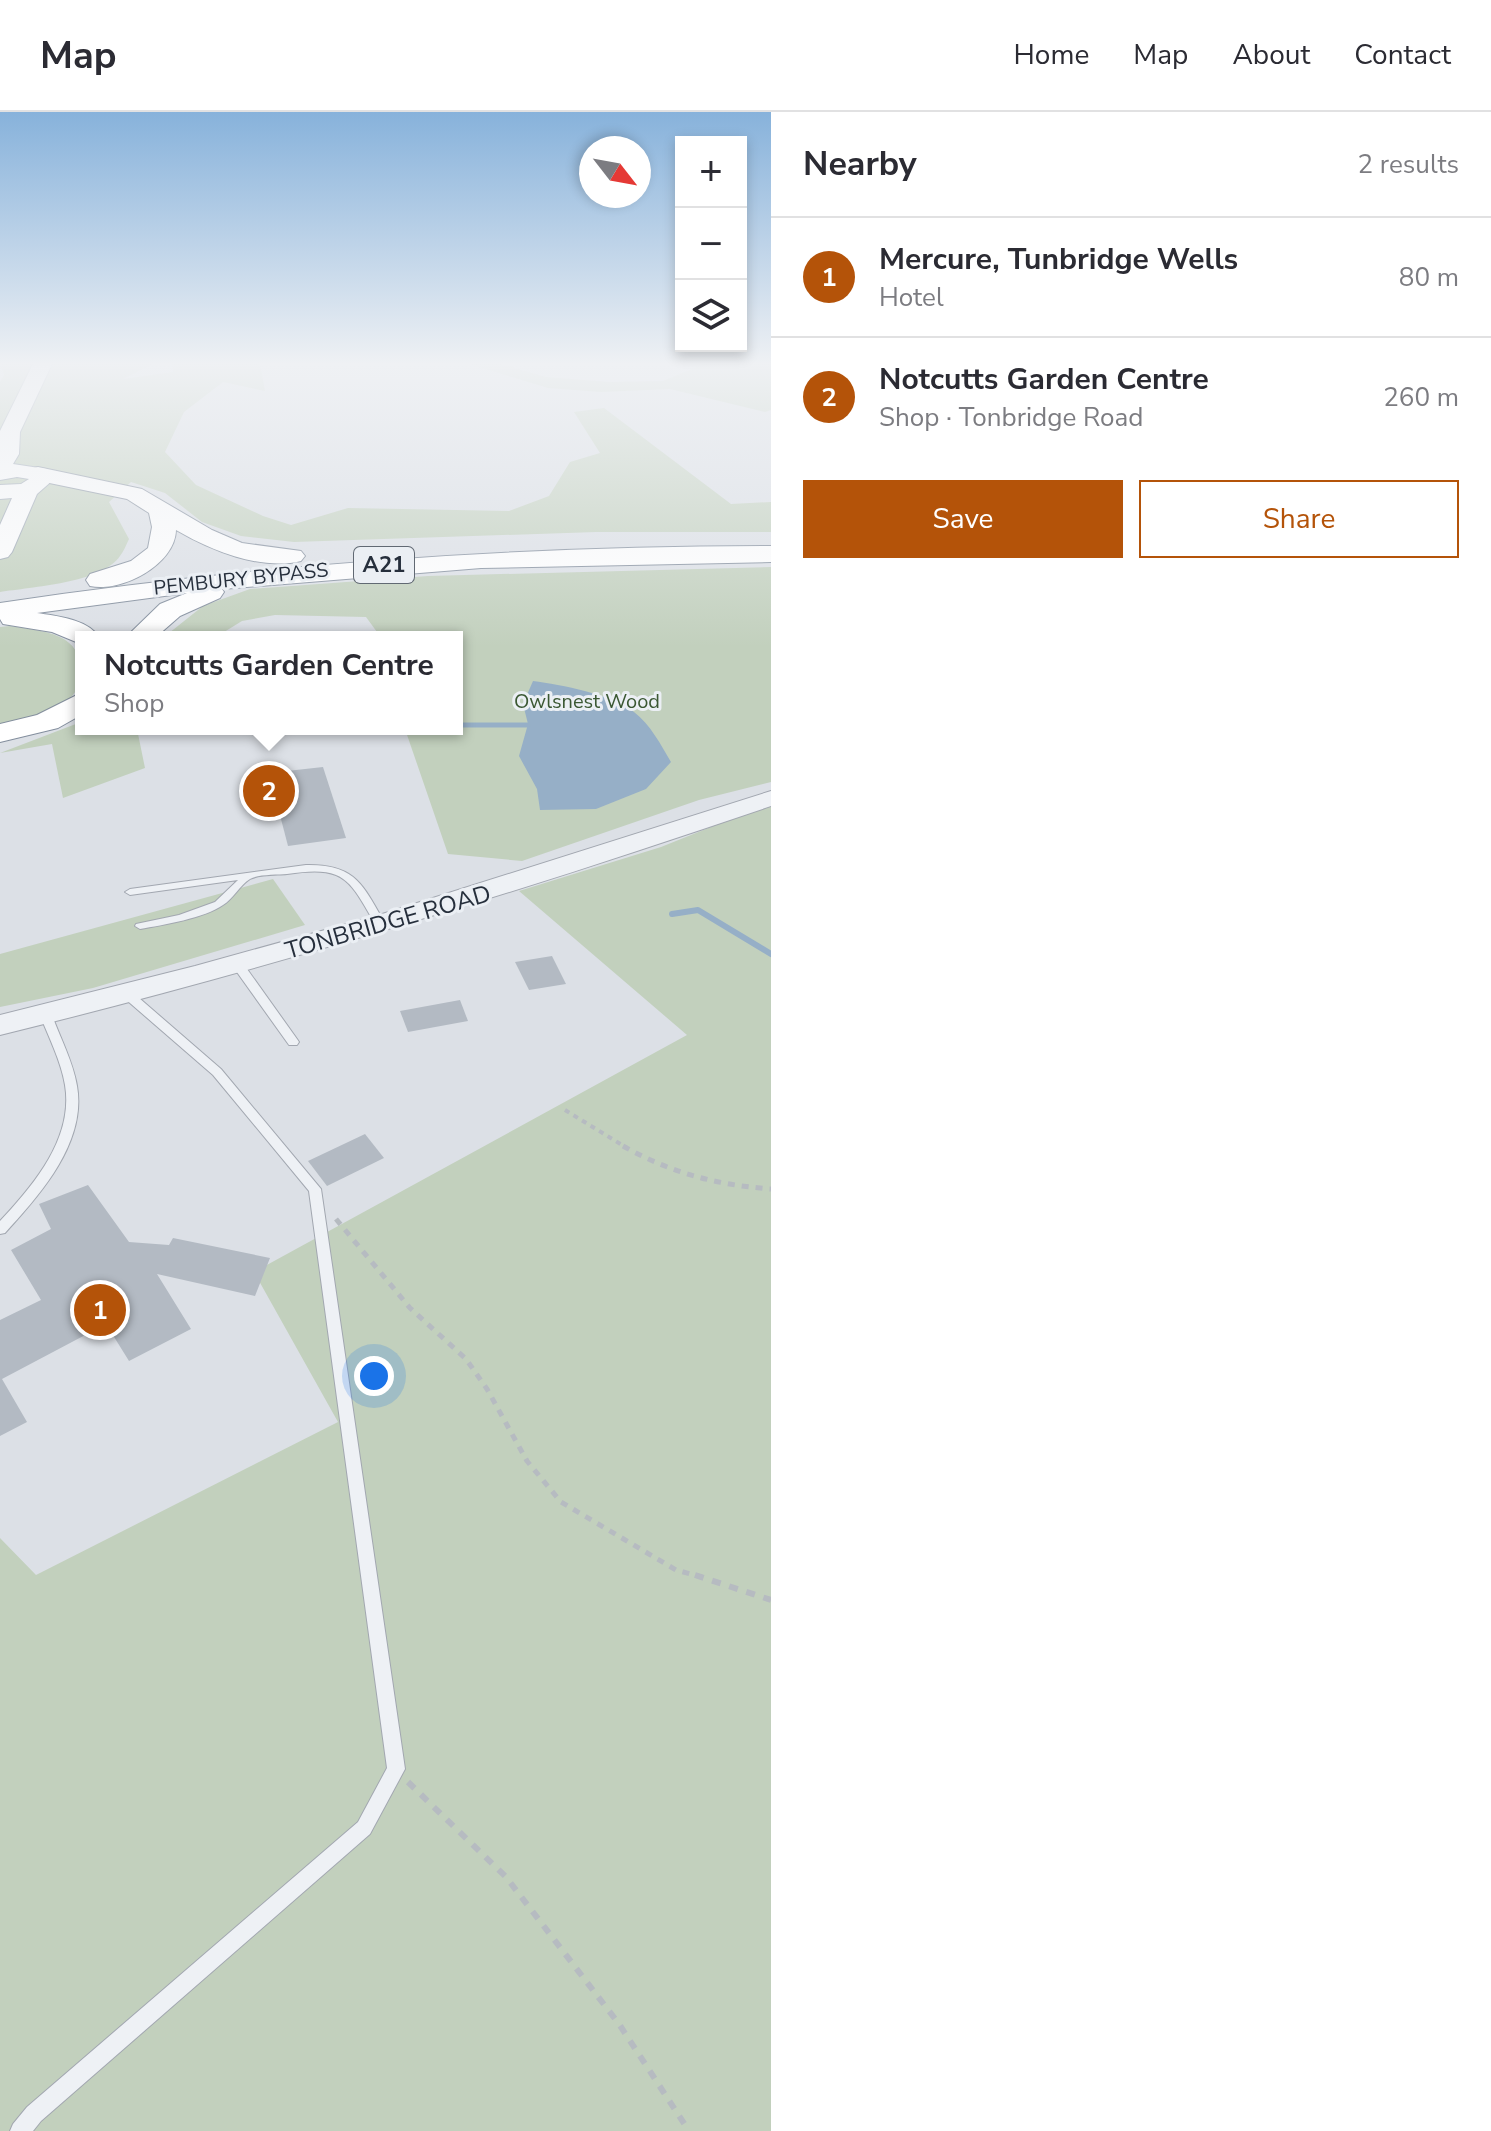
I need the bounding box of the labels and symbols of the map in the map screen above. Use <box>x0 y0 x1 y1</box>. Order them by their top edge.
north arrow <box>579 136 651 208</box>
road number: A21 <box>354 547 414 583</box>
street label: PEMBURY BYPASS <box>152 556 330 602</box>
park label: Owlsnest Wood <box>514 688 660 715</box>
pin: 2 <box>243 761 295 821</box>
street label: TONBRIDGE ROAD <box>281 877 495 967</box>
pin: 1 <box>74 1280 126 1340</box>
your location <box>354 1356 394 1396</box>

